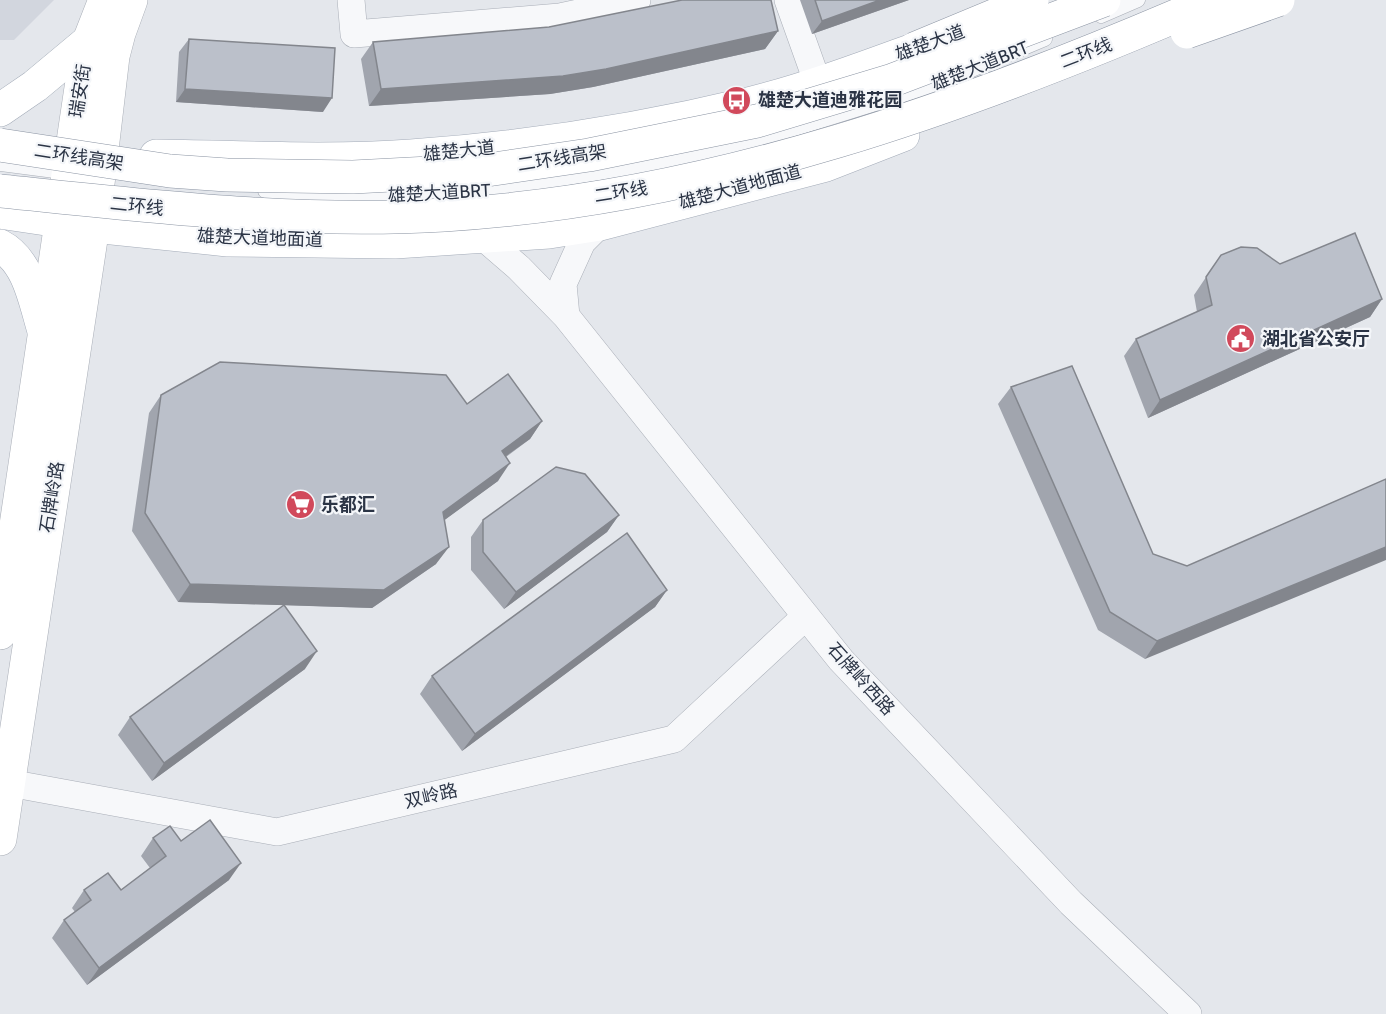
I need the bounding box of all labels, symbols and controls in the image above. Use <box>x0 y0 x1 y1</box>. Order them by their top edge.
street label: 雄楚大道 <box>892 20 968 66</box>
street label: 二环线 <box>1057 33 1115 73</box>
street label: 雄楚大道BRT <box>928 36 1032 95</box>
street label: 瑞安街 <box>65 63 95 119</box>
bus stop icon: 雄楚大道迪雅花园 <box>721 84 753 116</box>
place label: 雄楚大道迪雅花园 <box>758 89 902 111</box>
street label: 雄楚大道 <box>422 136 496 166</box>
street label: 二环线高架 <box>33 139 125 175</box>
street label: 二环线高架 <box>516 140 608 176</box>
street label: 雄楚大道地面道 <box>676 160 804 214</box>
street label: 二环线 <box>593 177 649 207</box>
street label: 雄楚大道BRT <box>387 179 491 207</box>
street label: 二环线 <box>109 192 165 220</box>
street label: 雄楚大道地面道 <box>197 225 323 251</box>
public building icon: 湖北省公安厅 <box>1225 323 1257 355</box>
place label: 湖北省公安厅 <box>1262 328 1370 350</box>
street label: 石牌岭路 <box>36 460 68 534</box>
supermarket icon: 乐都汇 <box>284 489 316 521</box>
place label: 乐都汇 <box>321 494 375 516</box>
street label: 石牌岭西路 <box>823 638 899 720</box>
street label: 双岭路 <box>402 779 460 813</box>

